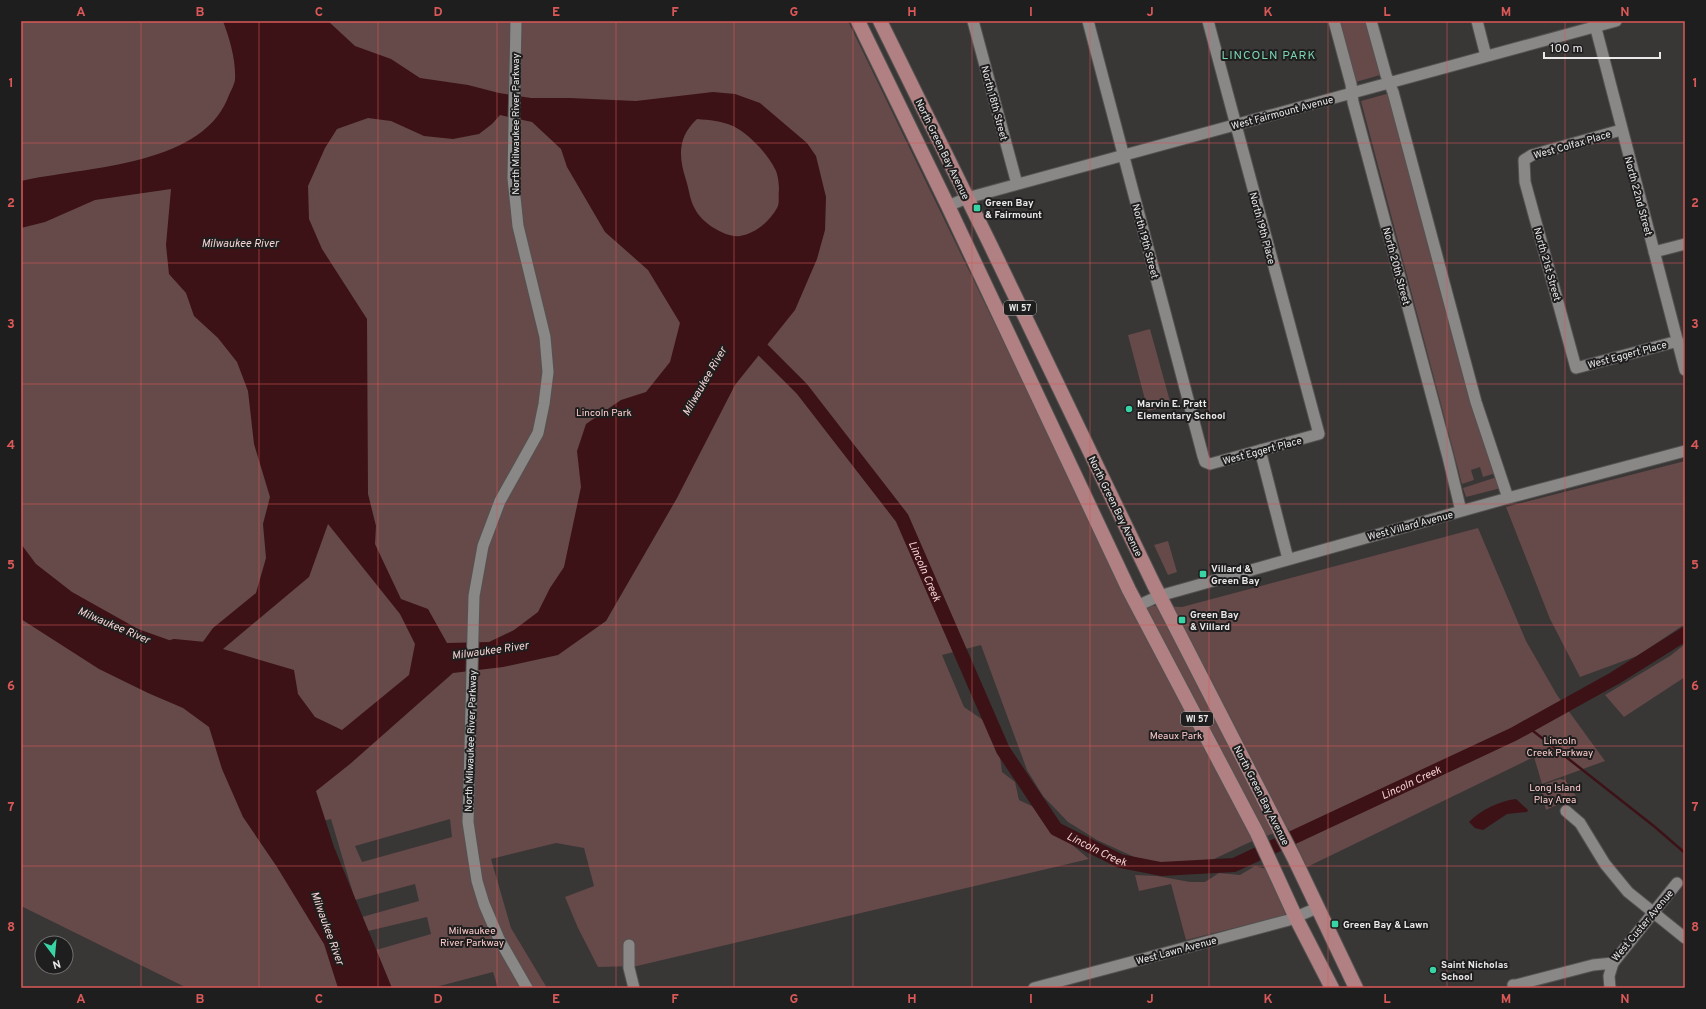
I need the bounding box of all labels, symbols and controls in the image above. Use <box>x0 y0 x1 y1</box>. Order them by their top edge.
text: A <box>76 5 86 21</box>
text: B <box>196 5 205 21</box>
text: C <box>315 5 323 21</box>
text: D <box>433 5 443 21</box>
text: E <box>552 5 560 21</box>
text: F <box>671 5 679 21</box>
text: G <box>790 5 799 21</box>
text: H <box>907 5 917 21</box>
text: I <box>1029 5 1033 21</box>
text: J <box>1146 5 1154 21</box>
text: K <box>1263 5 1273 21</box>
text: L <box>1383 5 1391 21</box>
text: M <box>1501 5 1511 21</box>
text: N <box>1620 5 1630 21</box>
scale bar <box>1544 34 1660 60</box>
text: 100 m <box>1550 41 1583 57</box>
district label: LINCOLN PARK <box>1222 48 1316 64</box>
street label: North Milwaukee River Parkway <box>510 53 523 195</box>
street label: North 18th Street <box>977 65 1010 142</box>
text: 1 <box>8 76 14 92</box>
text: 1 <box>1692 76 1698 92</box>
street label: West Fairmount Avenue <box>1230 94 1335 133</box>
street label: North Green Bay Avenue <box>912 97 972 202</box>
street label: West Colfax Place <box>1532 128 1613 163</box>
street label: North 22nd Street <box>1621 155 1654 238</box>
street label: North 19th Place <box>1246 191 1277 266</box>
text: 2 <box>7 196 15 212</box>
text: 2 <box>1691 196 1699 212</box>
place label: Green Bay & Fairmount <box>985 197 1042 222</box>
marker: Green Bay & Fairmount <box>972 203 982 213</box>
street label: North 19th Street <box>1128 203 1161 280</box>
street label: North 20th Street <box>1379 226 1412 307</box>
street label: North 21st Street <box>1530 226 1563 303</box>
water label: Milwaukee River <box>201 237 279 251</box>
road number: WI 57 <box>1004 301 1036 315</box>
text: 3 <box>7 317 15 333</box>
text: 3 <box>1691 317 1699 333</box>
street label: West Eggert Place <box>1586 339 1668 372</box>
water label: Milwaukee River <box>679 344 731 418</box>
place label: Marvin E. Pratt Elementary School <box>1137 398 1226 423</box>
marker: Marvin E. Pratt Elementary School <box>1124 404 1134 414</box>
park label: Lincoln Park <box>576 407 632 420</box>
street label: West Eggert Place <box>1221 435 1303 468</box>
text: 4 <box>7 438 15 454</box>
text: 4 <box>1691 438 1699 454</box>
street label: North Green Bay Avenue <box>1085 454 1145 559</box>
street label: West Villard Avenue <box>1366 509 1455 544</box>
water label: Lincoln Creek <box>905 539 944 604</box>
text: 5 <box>7 558 15 574</box>
text: 5 <box>1691 558 1699 574</box>
place label: Villard & Green Bay <box>1211 563 1260 588</box>
marker: Villard & Green Bay <box>1198 569 1208 579</box>
water label: Milwaukee River <box>75 604 153 648</box>
place label: Green Bay & Villard <box>1190 609 1239 634</box>
marker: Green Bay & Villard <box>1177 615 1187 625</box>
water label: Milwaukee River <box>451 639 530 663</box>
street label: North Milwaukee River Parkway <box>463 670 480 812</box>
text: 6 <box>7 679 15 695</box>
text: 6 <box>1691 679 1699 695</box>
road number: WI 57 <box>1181 712 1213 726</box>
park label: Meaux Park <box>1150 730 1202 743</box>
park label: Lincoln Creek Parkway <box>1527 735 1593 760</box>
street label: North Green Bay Avenue <box>1230 744 1292 848</box>
water label: Lincoln Creek <box>1379 763 1444 803</box>
park label: Long Island Play Area <box>1529 782 1581 807</box>
text: 7 <box>8 800 15 816</box>
text: 7 <box>1692 800 1699 816</box>
water label: Lincoln Creek <box>1064 830 1128 870</box>
street label: West Custer Avenue <box>1609 888 1677 964</box>
water label: Milwaukee River <box>307 890 347 968</box>
marker: Green Bay & Lawn <box>1330 919 1340 929</box>
place label: Green Bay & Lawn <box>1343 919 1428 932</box>
text: 8 <box>7 920 15 936</box>
text: 8 <box>1691 920 1699 936</box>
park label: Milwaukee River Parkway <box>440 925 504 950</box>
street label: West Lawn Avenue <box>1135 934 1218 968</box>
north arrow <box>34 935 74 975</box>
text: N <box>51 956 62 971</box>
place label: Saint Nicholas School <box>1441 959 1508 984</box>
marker: Saint Nicholas School <box>1428 965 1438 975</box>
text: A <box>76 992 86 1008</box>
text: B <box>196 992 205 1008</box>
text: C <box>315 992 323 1008</box>
text: D <box>433 992 443 1008</box>
text: E <box>552 992 560 1008</box>
text: F <box>671 992 679 1008</box>
text: G <box>790 992 799 1008</box>
text: H <box>907 992 917 1008</box>
text: I <box>1029 992 1033 1008</box>
text: J <box>1146 992 1154 1008</box>
text: K <box>1263 992 1273 1008</box>
text: L <box>1383 992 1391 1008</box>
text: M <box>1501 992 1511 1008</box>
text: N <box>1620 992 1630 1008</box>

